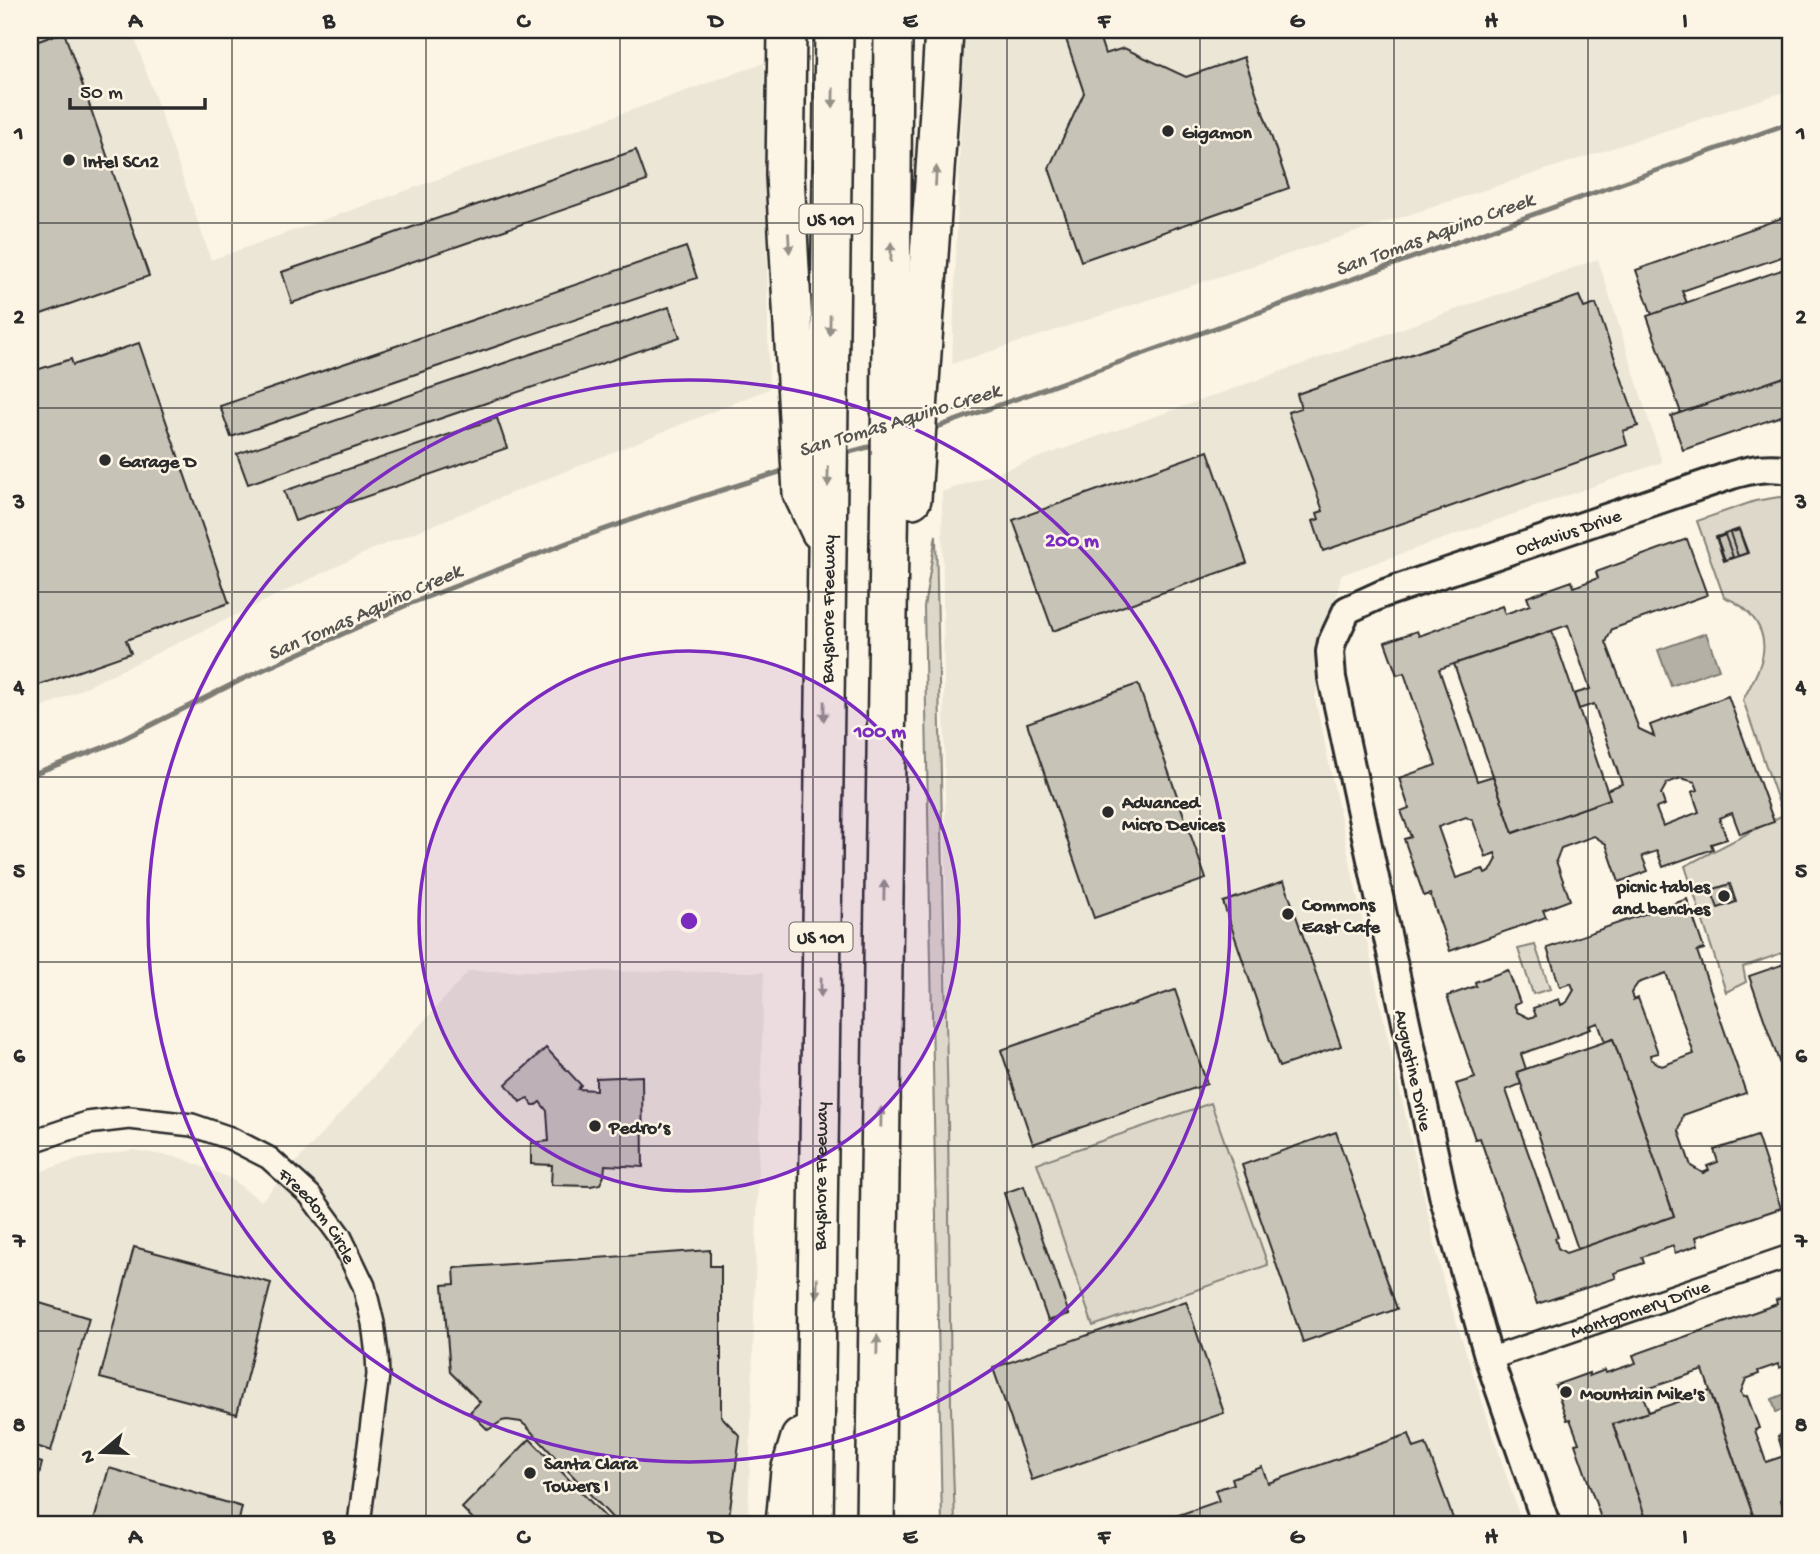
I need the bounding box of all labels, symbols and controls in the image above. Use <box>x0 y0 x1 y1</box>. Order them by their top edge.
text: A <box>127 9 143 36</box>
text: B <box>322 9 336 36</box>
text: C <box>517 9 532 36</box>
text: D <box>707 9 725 36</box>
text: E <box>903 9 919 36</box>
text: F <box>1097 9 1112 36</box>
text: G <box>1290 9 1306 36</box>
text: H <box>1484 9 1498 36</box>
text: I <box>1682 9 1688 36</box>
scale bar <box>70 66 205 110</box>
text: 50 m <box>80 82 123 107</box>
one-way arrow <box>827 87 839 109</box>
text: 1 <box>13 121 24 148</box>
text: 1 <box>1795 121 1806 148</box>
marker: Gigamon <box>1160 123 1176 139</box>
place label: Gigamon <box>1182 123 1253 146</box>
marker: Intel SC12 <box>61 152 77 168</box>
place label: Intel SC12 <box>83 152 160 175</box>
one-way arrow <box>930 164 941 186</box>
water label: San Tomas Aquino Creek <box>1332 188 1540 284</box>
road number: US 101 <box>800 204 862 233</box>
one-way arrow <box>783 233 794 255</box>
one-way arrow <box>885 241 897 263</box>
text: 2 <box>13 305 25 332</box>
text: 2 <box>1795 305 1807 332</box>
one-way arrow <box>824 315 836 337</box>
water label: San Tomas Aquino Creek <box>796 379 1006 465</box>
marker: Garage D <box>97 452 113 468</box>
place label: Garage D <box>119 452 197 475</box>
one-way arrow <box>822 466 833 488</box>
text: 3 <box>12 490 25 517</box>
text: 3 <box>1794 490 1807 517</box>
street label: Octavius Drive <box>1513 505 1625 563</box>
text: 200 m <box>1045 530 1099 555</box>
street label: Bayshore Freeway <box>817 534 842 685</box>
water label: San Tomas Aquino Creek <box>265 559 469 668</box>
text: 4 <box>13 675 25 702</box>
text: 4 <box>1795 675 1807 702</box>
one-way arrow <box>818 700 830 722</box>
text: 100 m <box>853 721 906 746</box>
place label: Advanced Micro Devices <box>1121 793 1226 838</box>
marker: Advanced Micro Devices <box>1100 804 1116 820</box>
text: 5 <box>13 859 25 886</box>
text: 5 <box>1795 859 1807 886</box>
place label: picnic tables and benches <box>1611 877 1711 922</box>
one-way arrow <box>878 879 890 901</box>
marker: picnic tables and benches <box>1716 888 1732 904</box>
place label: Commons East Cafe <box>1301 895 1381 940</box>
marker: Commons East Cafe <box>1280 906 1296 922</box>
centre of rings <box>677 909 701 933</box>
road number: US 101 <box>790 922 852 952</box>
one-way arrow <box>815 976 827 998</box>
street label: Augustine Drive <box>1387 1008 1436 1134</box>
text: 6 <box>13 1044 26 1071</box>
text: 6 <box>1795 1044 1808 1071</box>
street label: Bayshore Freeway <box>810 1101 835 1251</box>
one-way arrow <box>875 1106 886 1128</box>
marker: Pedro’s <box>587 1118 603 1134</box>
place label: Pedro’s <box>608 1118 671 1141</box>
street label: Freedom Circle <box>271 1163 360 1268</box>
text: 7 <box>12 1229 26 1256</box>
text: 7 <box>1794 1229 1808 1256</box>
street label: Montgomery Drive <box>1568 1276 1713 1345</box>
one-way arrow <box>811 1277 823 1299</box>
one-way arrow <box>871 1333 883 1355</box>
marker: Mountain Mike's <box>1558 1384 1574 1400</box>
place label: Mountain Mike's <box>1580 1384 1705 1407</box>
text: 8 <box>13 1413 26 1440</box>
text: 8 <box>1795 1413 1808 1440</box>
north arrow <box>66 1418 136 1488</box>
text: N <box>76 1447 102 1466</box>
place label: Santa Clara Towers I <box>542 1454 639 1499</box>
marker: Santa Clara Towers I <box>522 1465 538 1481</box>
text: A <box>127 1525 143 1552</box>
text: B <box>322 1525 336 1552</box>
text: C <box>517 1525 532 1552</box>
text: D <box>707 1525 725 1552</box>
text: E <box>903 1525 919 1552</box>
text: F <box>1097 1525 1112 1552</box>
text: G <box>1290 1525 1306 1552</box>
text: H <box>1484 1525 1498 1552</box>
text: I <box>1682 1525 1688 1552</box>

